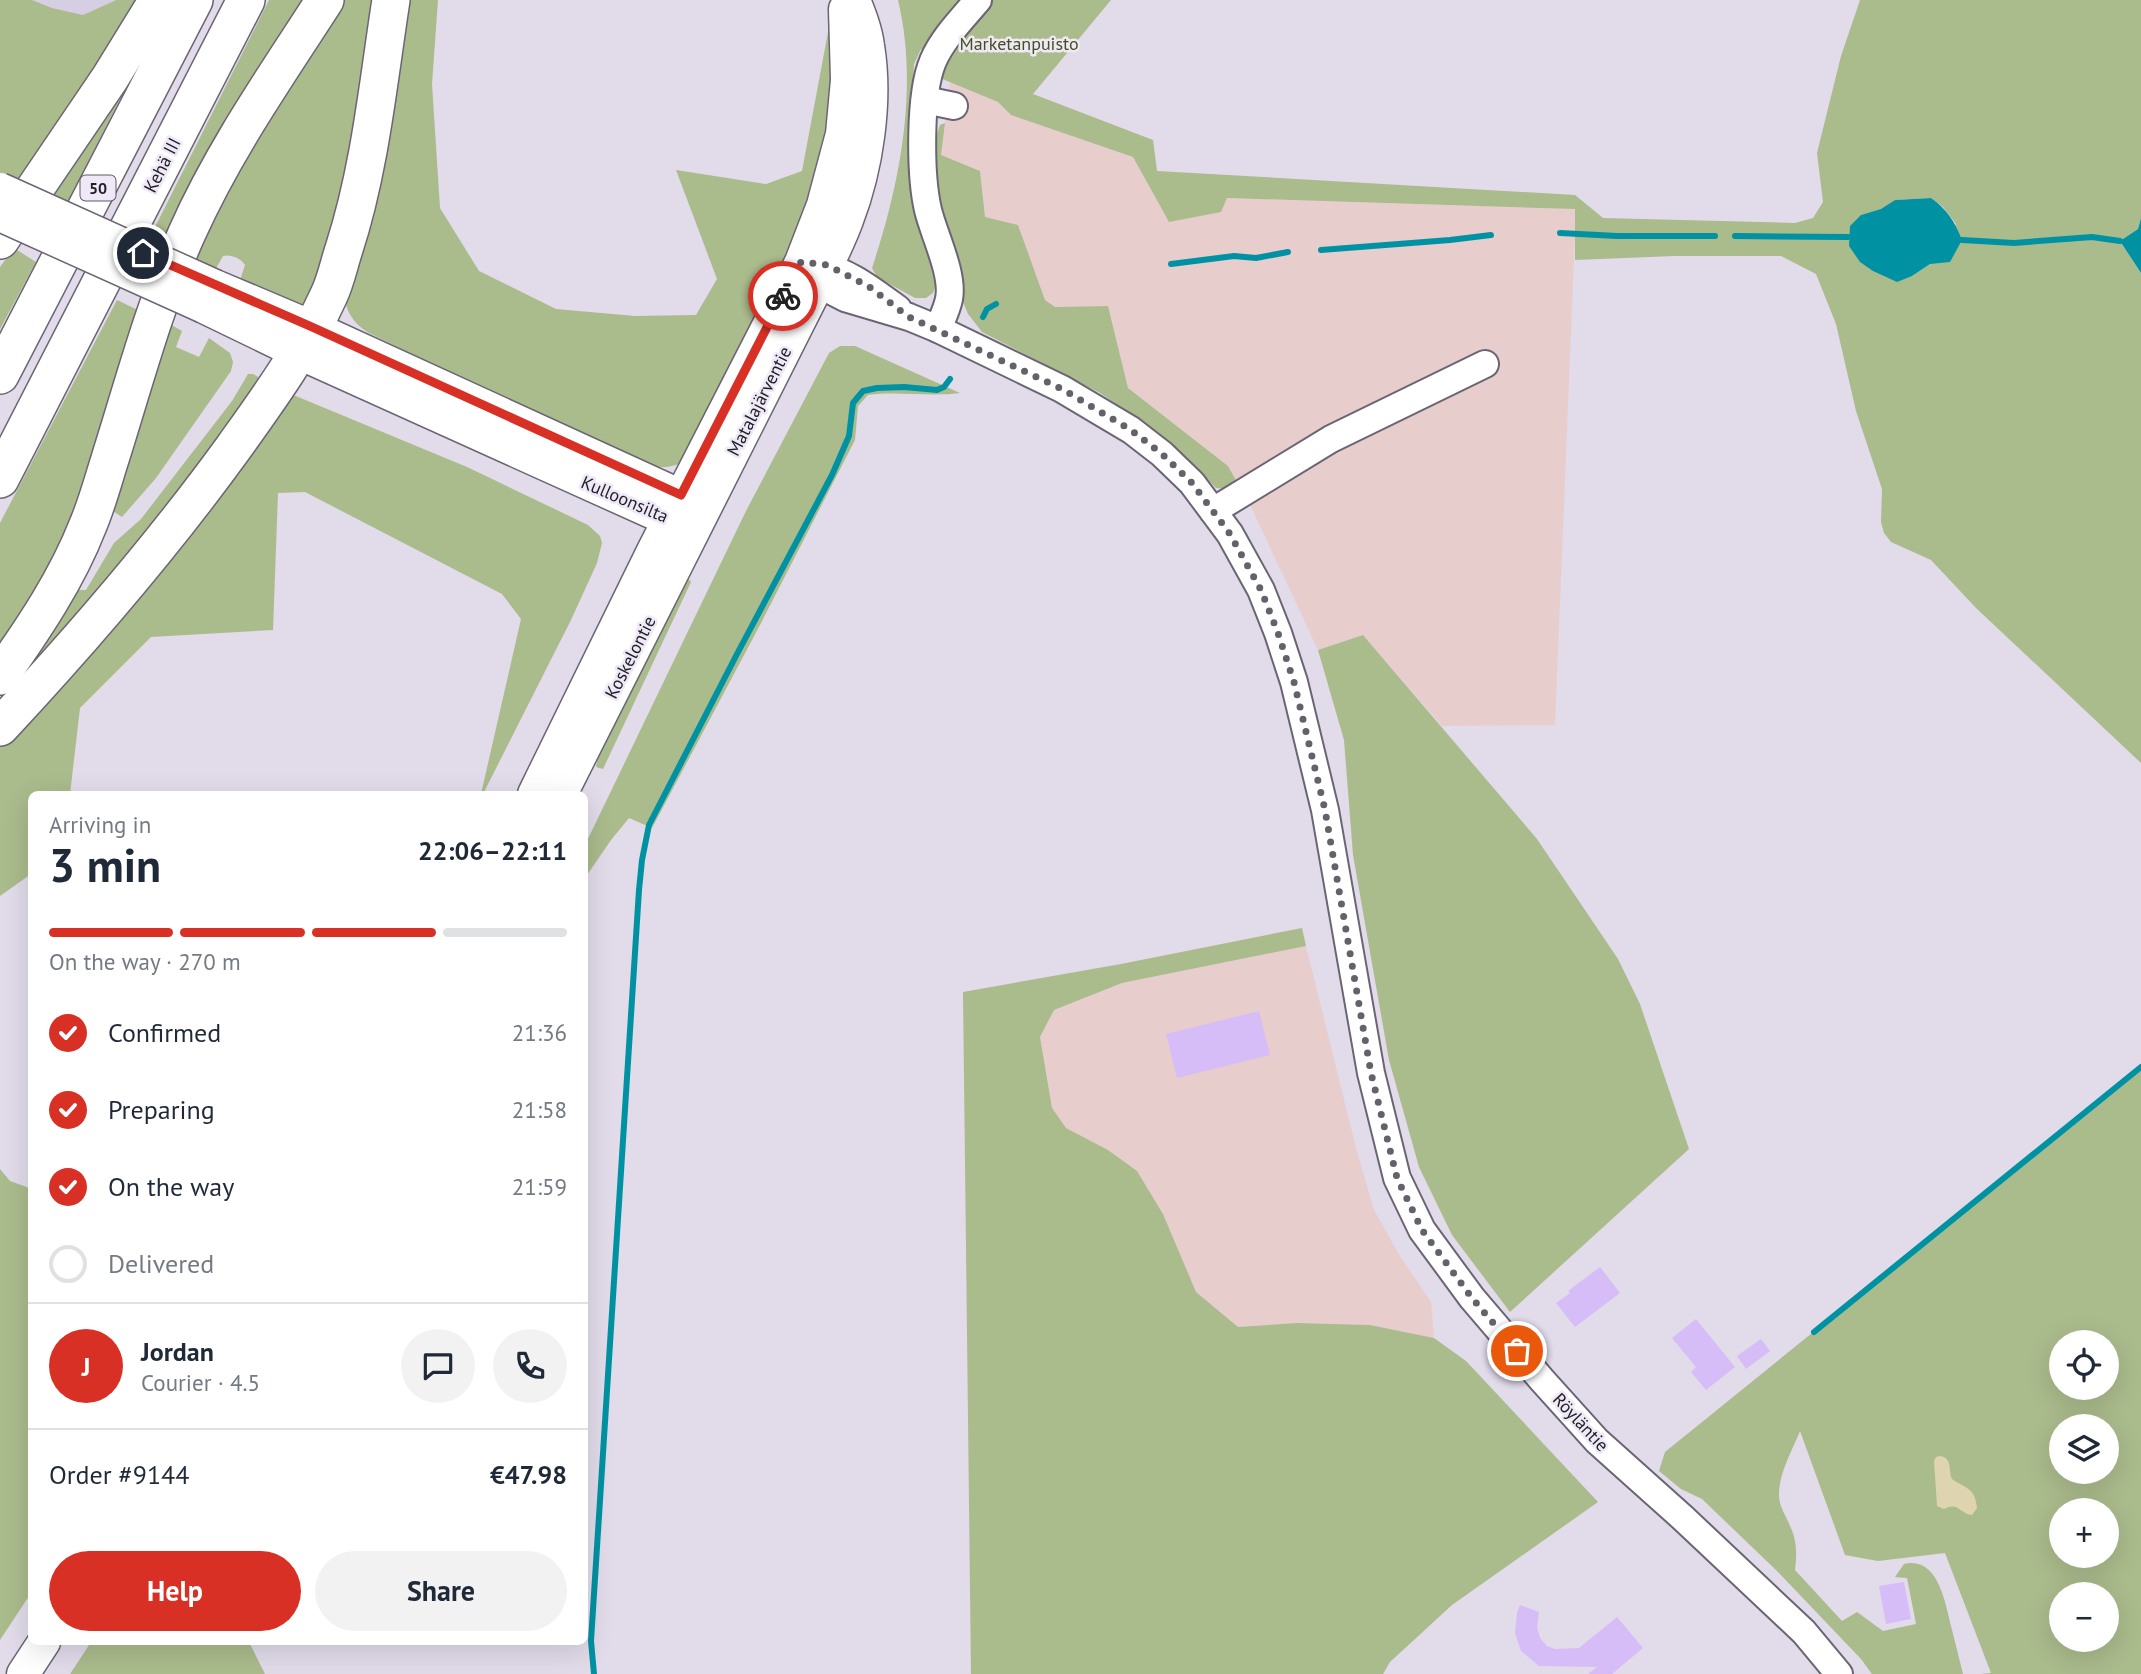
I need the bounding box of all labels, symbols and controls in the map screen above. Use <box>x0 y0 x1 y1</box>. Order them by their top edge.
park label: Marketanpuisto <box>959 32 1079 55</box>
street label: Kehä III <box>138 134 186 196</box>
road number: 50 <box>80 176 116 200</box>
pin <box>113 223 173 283</box>
icon: home <box>124 234 162 272</box>
courier <box>748 261 818 331</box>
icon: bike <box>764 277 802 315</box>
street label: Matalajärventie <box>722 342 796 460</box>
street label: Kulloonsilta <box>578 470 672 528</box>
street label: Koskelontie <box>599 612 661 702</box>
text: Arriving in <box>49 810 151 839</box>
text: 22:06–22:11 <box>418 834 567 867</box>
text: 3 min <box>49 835 161 895</box>
text: On the way · 270 m <box>49 947 241 976</box>
icon: check <box>49 1014 87 1052</box>
text: Confirmed <box>108 1016 221 1049</box>
text: 21:36 <box>512 1018 567 1047</box>
icon: check <box>49 1091 87 1129</box>
text: Preparing <box>108 1093 215 1126</box>
text: 21:58 <box>512 1095 567 1124</box>
icon: check <box>49 1168 87 1206</box>
text: On the way <box>108 1170 234 1203</box>
text: 21:59 <box>512 1172 567 1201</box>
text: Delivered <box>108 1247 214 1280</box>
pin <box>1487 1321 1547 1381</box>
button: chat <box>401 1329 475 1403</box>
button: phone <box>493 1329 567 1403</box>
map controls <box>2049 1330 2119 1652</box>
button: locate <box>2049 1330 2119 1400</box>
icon: bag <box>1498 1332 1536 1370</box>
text: Jordan <box>141 1335 214 1368</box>
text: J <box>82 1350 90 1383</box>
text: Courier · 4.5 <box>141 1368 260 1397</box>
street label: Röyläntie <box>1548 1388 1614 1456</box>
button: layers <box>2049 1414 2119 1484</box>
text: Order #9144 <box>49 1458 189 1491</box>
text: €47.98 <box>490 1458 567 1491</box>
button: + <box>2049 1498 2119 1568</box>
button: Help <box>49 1551 301 1631</box>
button: Share <box>315 1551 567 1631</box>
button: − <box>2049 1582 2119 1652</box>

